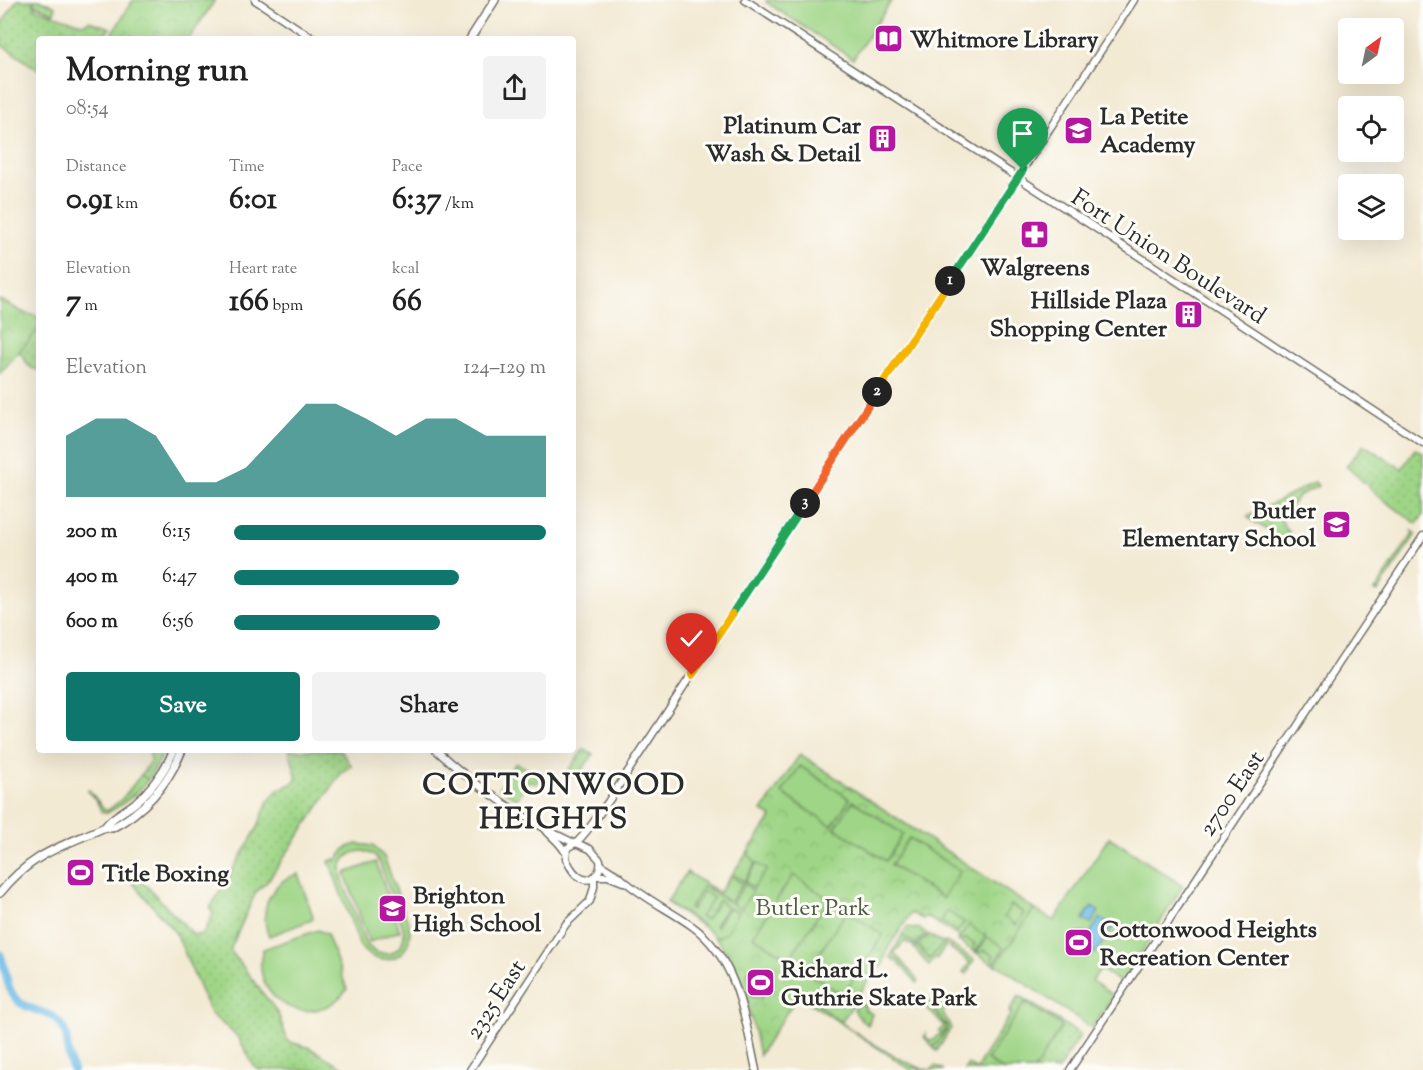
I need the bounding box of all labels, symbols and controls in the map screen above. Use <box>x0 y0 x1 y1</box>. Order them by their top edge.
north arrow <box>1338 18 1404 84</box>
map controls <box>1338 18 1404 240</box>
library icon: Whitmore Library <box>873 23 905 55</box>
place label: Whitmore Library <box>910 24 1099 58</box>
text: Morning run <box>66 48 248 96</box>
button: share <box>483 56 546 119</box>
text: 08:54 <box>66 95 109 124</box>
button: locate <box>1338 96 1404 162</box>
place label: La Petite Academy <box>1100 101 1196 163</box>
pin <box>997 108 1048 170</box>
place label: Platinum Car Wash & Detail <box>705 110 862 172</box>
school or university icon: La Petite Academy <box>1063 114 1095 146</box>
icon: arrive <box>1006 117 1039 150</box>
building icon: Platinum Car Wash & Detail <box>866 123 898 155</box>
text: Distance <box>66 156 126 179</box>
text: Time <box>229 156 265 179</box>
text: Pace <box>392 156 423 179</box>
button: layers <box>1338 174 1404 240</box>
text: 0.91 <box>66 179 113 222</box>
text: 6:01 <box>229 179 277 222</box>
text: 6:37 <box>392 179 442 222</box>
street label: Fort Union Boulevard <box>1064 182 1272 334</box>
text: km <box>113 193 138 216</box>
text: /km <box>442 193 474 216</box>
pharmacy icon: Walgreens <box>1019 218 1051 250</box>
place label: Walgreens <box>980 252 1090 286</box>
text: Elevation <box>66 258 131 281</box>
text: Heart rate <box>229 258 297 281</box>
text: kcal <box>392 258 420 281</box>
pin: 1 <box>935 266 965 296</box>
text: 1 <box>947 269 953 292</box>
text: 7 <box>66 281 81 324</box>
text: 166 <box>229 281 269 324</box>
text: 66 <box>392 281 422 324</box>
place label: Hillside Plaza Shopping Center <box>990 285 1168 347</box>
text: m <box>81 295 98 318</box>
text: bpm <box>269 295 303 318</box>
building icon: Hillside Plaza Shopping Center <box>1172 298 1204 330</box>
text: Elevation <box>66 354 147 383</box>
text: 124–129 m <box>463 354 546 383</box>
pin: 2 <box>862 377 892 407</box>
text: 2 <box>873 380 881 403</box>
pin: 3 <box>790 488 820 518</box>
text: 3 <box>802 491 808 514</box>
place label: Butler Elementary School <box>1122 495 1317 557</box>
school or university icon: Butler Elementary School <box>1321 508 1353 540</box>
text: 200 m <box>66 518 117 547</box>
text: 6:15 <box>162 518 191 547</box>
text: 400 m <box>66 563 118 592</box>
text: 6:47 <box>162 563 197 592</box>
text: 600 m <box>66 608 118 637</box>
text: 6:56 <box>162 608 194 637</box>
pin <box>666 613 717 675</box>
icon: check <box>675 622 708 655</box>
button: Save <box>66 672 300 741</box>
button: Share <box>312 672 546 741</box>
street label: 2700 East <box>1192 745 1274 844</box>
district label: COTTONWOOD HEIGHTS <box>422 765 686 842</box>
sports icon: Title Boxing <box>65 857 97 889</box>
place label: Title Boxing <box>102 858 229 892</box>
place label: Brighton High School <box>413 880 542 942</box>
park label: Butler Park <box>756 892 870 926</box>
school or university icon: Brighton High School <box>376 893 408 925</box>
place label: Cottonwood Heights Recreation Center <box>1100 914 1317 976</box>
sports icon: Cottonwood Heights Recreation Center <box>1063 927 1095 959</box>
street label: 2325 East <box>458 954 535 1047</box>
place label: Richard L. Guthrie Skate Park <box>781 954 978 1016</box>
sports icon: Richard L. Guthrie Skate Park <box>744 967 776 999</box>

